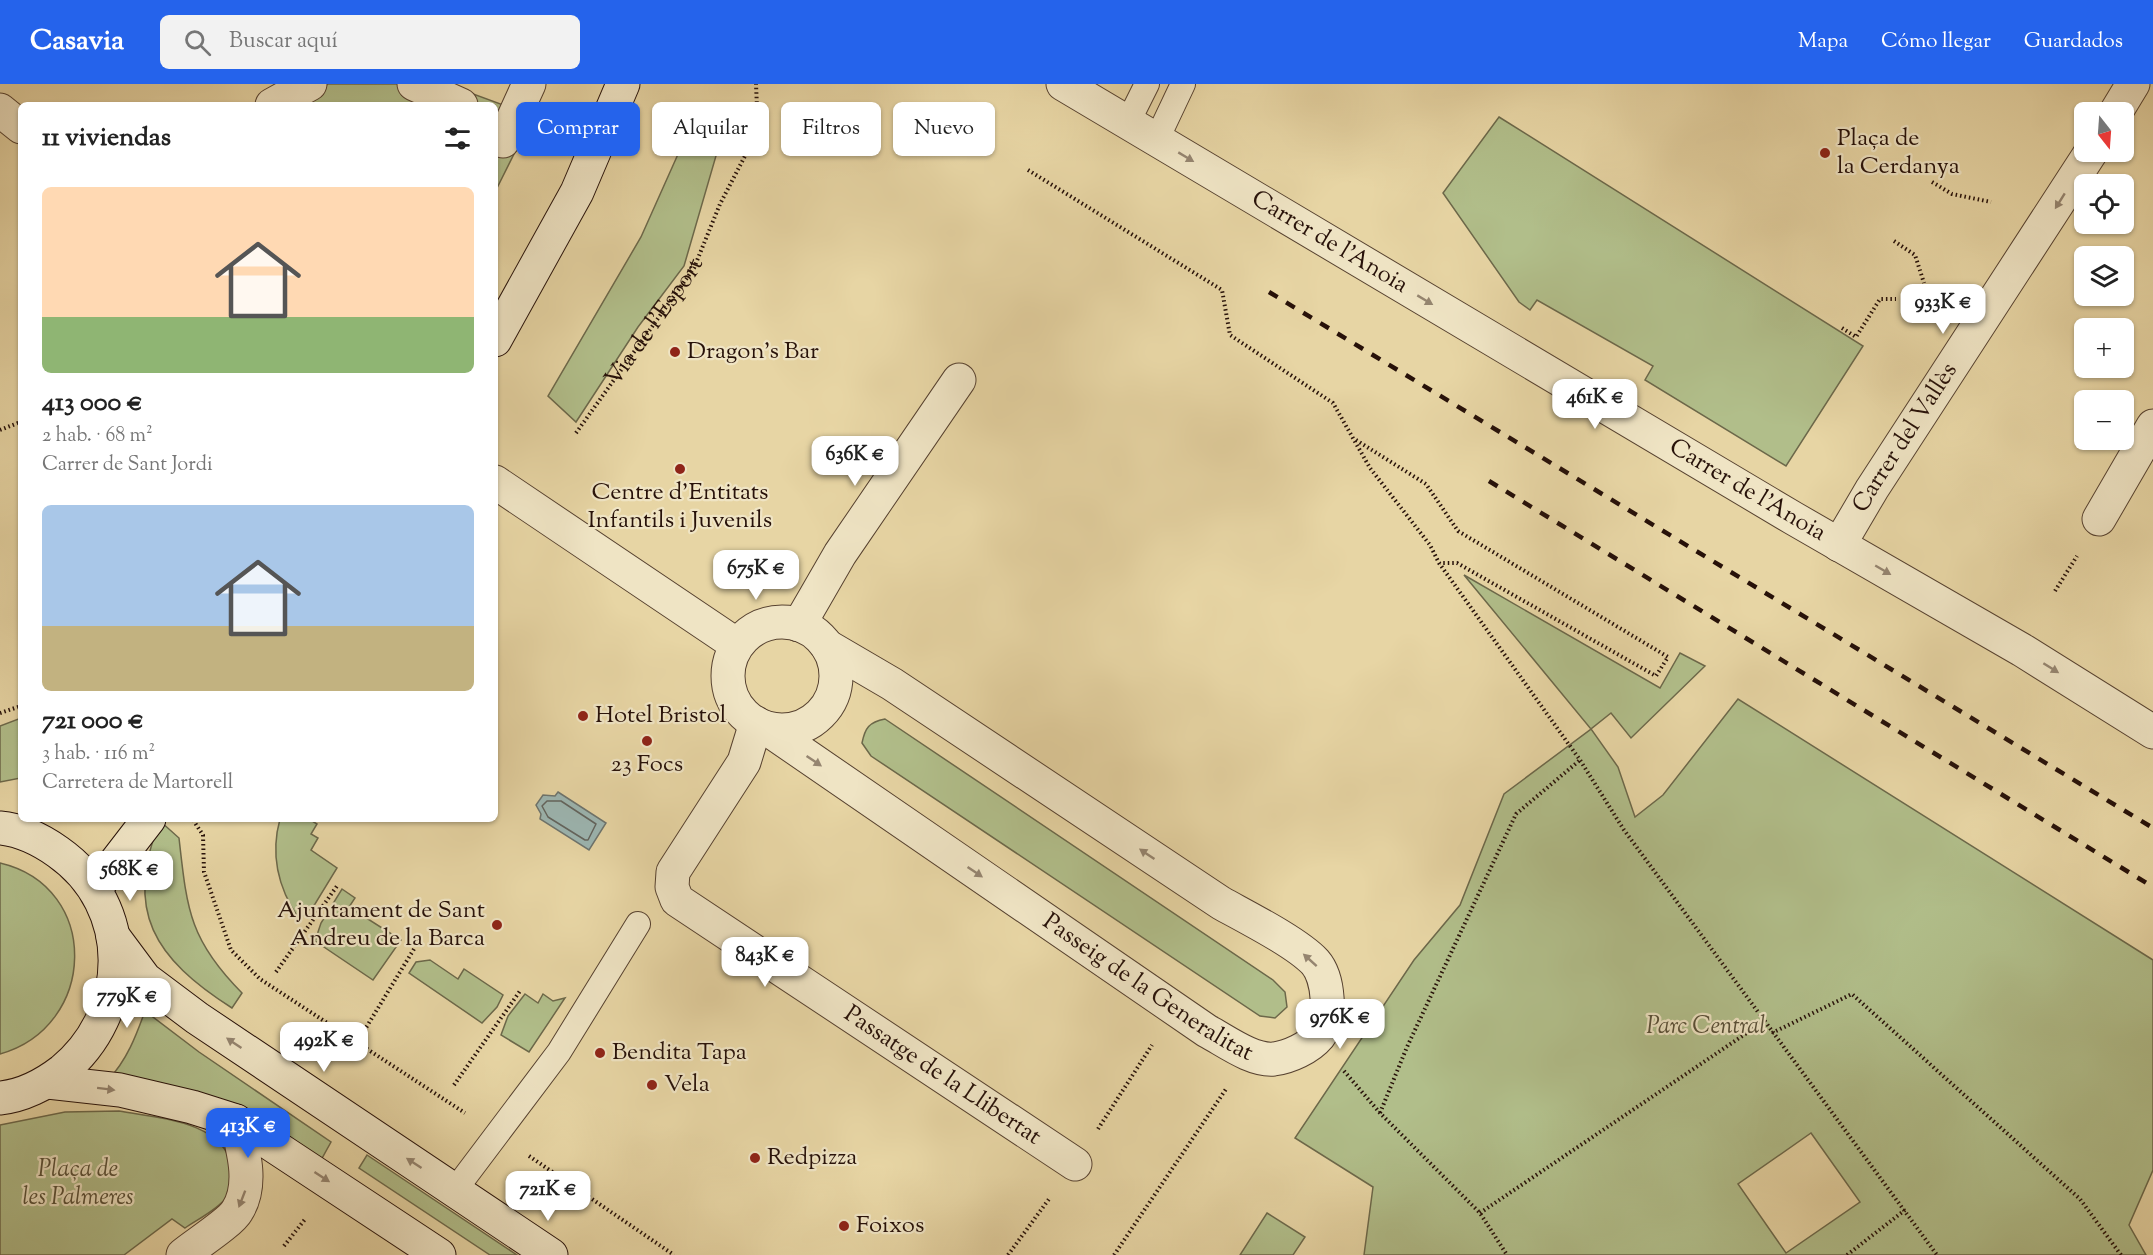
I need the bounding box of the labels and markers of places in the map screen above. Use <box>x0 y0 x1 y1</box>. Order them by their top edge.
place label: Plaça de la Cerdanya <box>1837 122 1960 184</box>
marker: Plaça de la Cerdanya <box>1818 146 1832 160</box>
pin: 933K € <box>1894 284 1992 335</box>
place label: Dragon's Bar <box>687 335 819 369</box>
marker: Dragon's Bar <box>668 345 682 359</box>
pin: 461K € <box>1546 379 1644 430</box>
pin: 636K € <box>806 436 904 487</box>
marker: Centre d'Entitats Infantils i Juvenils <box>673 462 687 476</box>
place label: Centre d'Entitats Infantils i Juvenils <box>588 476 772 538</box>
pin: 675K € <box>707 550 805 601</box>
place label: Hotel Bristol <box>595 699 727 733</box>
marker: Hotel Bristol <box>576 709 590 723</box>
marker: 23 Focs <box>640 734 654 748</box>
place label: 23 Focs <box>611 748 683 782</box>
pin: 568K € <box>81 851 179 902</box>
place label: Ajuntament de Sant Andreu de la Barca <box>277 894 485 956</box>
marker: Ajuntament de Sant Andreu de la Barca <box>490 918 504 932</box>
pin: 843K € <box>716 937 814 988</box>
pin: 779K € <box>78 978 176 1029</box>
pin: 976K € <box>1291 999 1389 1050</box>
pin: 492K € <box>275 1022 373 1073</box>
place label: Bendita Tapa <box>612 1036 747 1070</box>
marker: Bendita Tapa <box>593 1046 607 1060</box>
place label: Vela <box>664 1068 710 1102</box>
marker: Vela <box>645 1078 659 1092</box>
pin: 413K € <box>199 1108 297 1159</box>
place label: Redpizza <box>767 1141 857 1175</box>
marker: Redpizza <box>748 1151 762 1165</box>
pin: 721K € <box>499 1171 597 1222</box>
place label: Foixos <box>856 1209 924 1243</box>
marker: Foixos <box>837 1219 851 1233</box>

